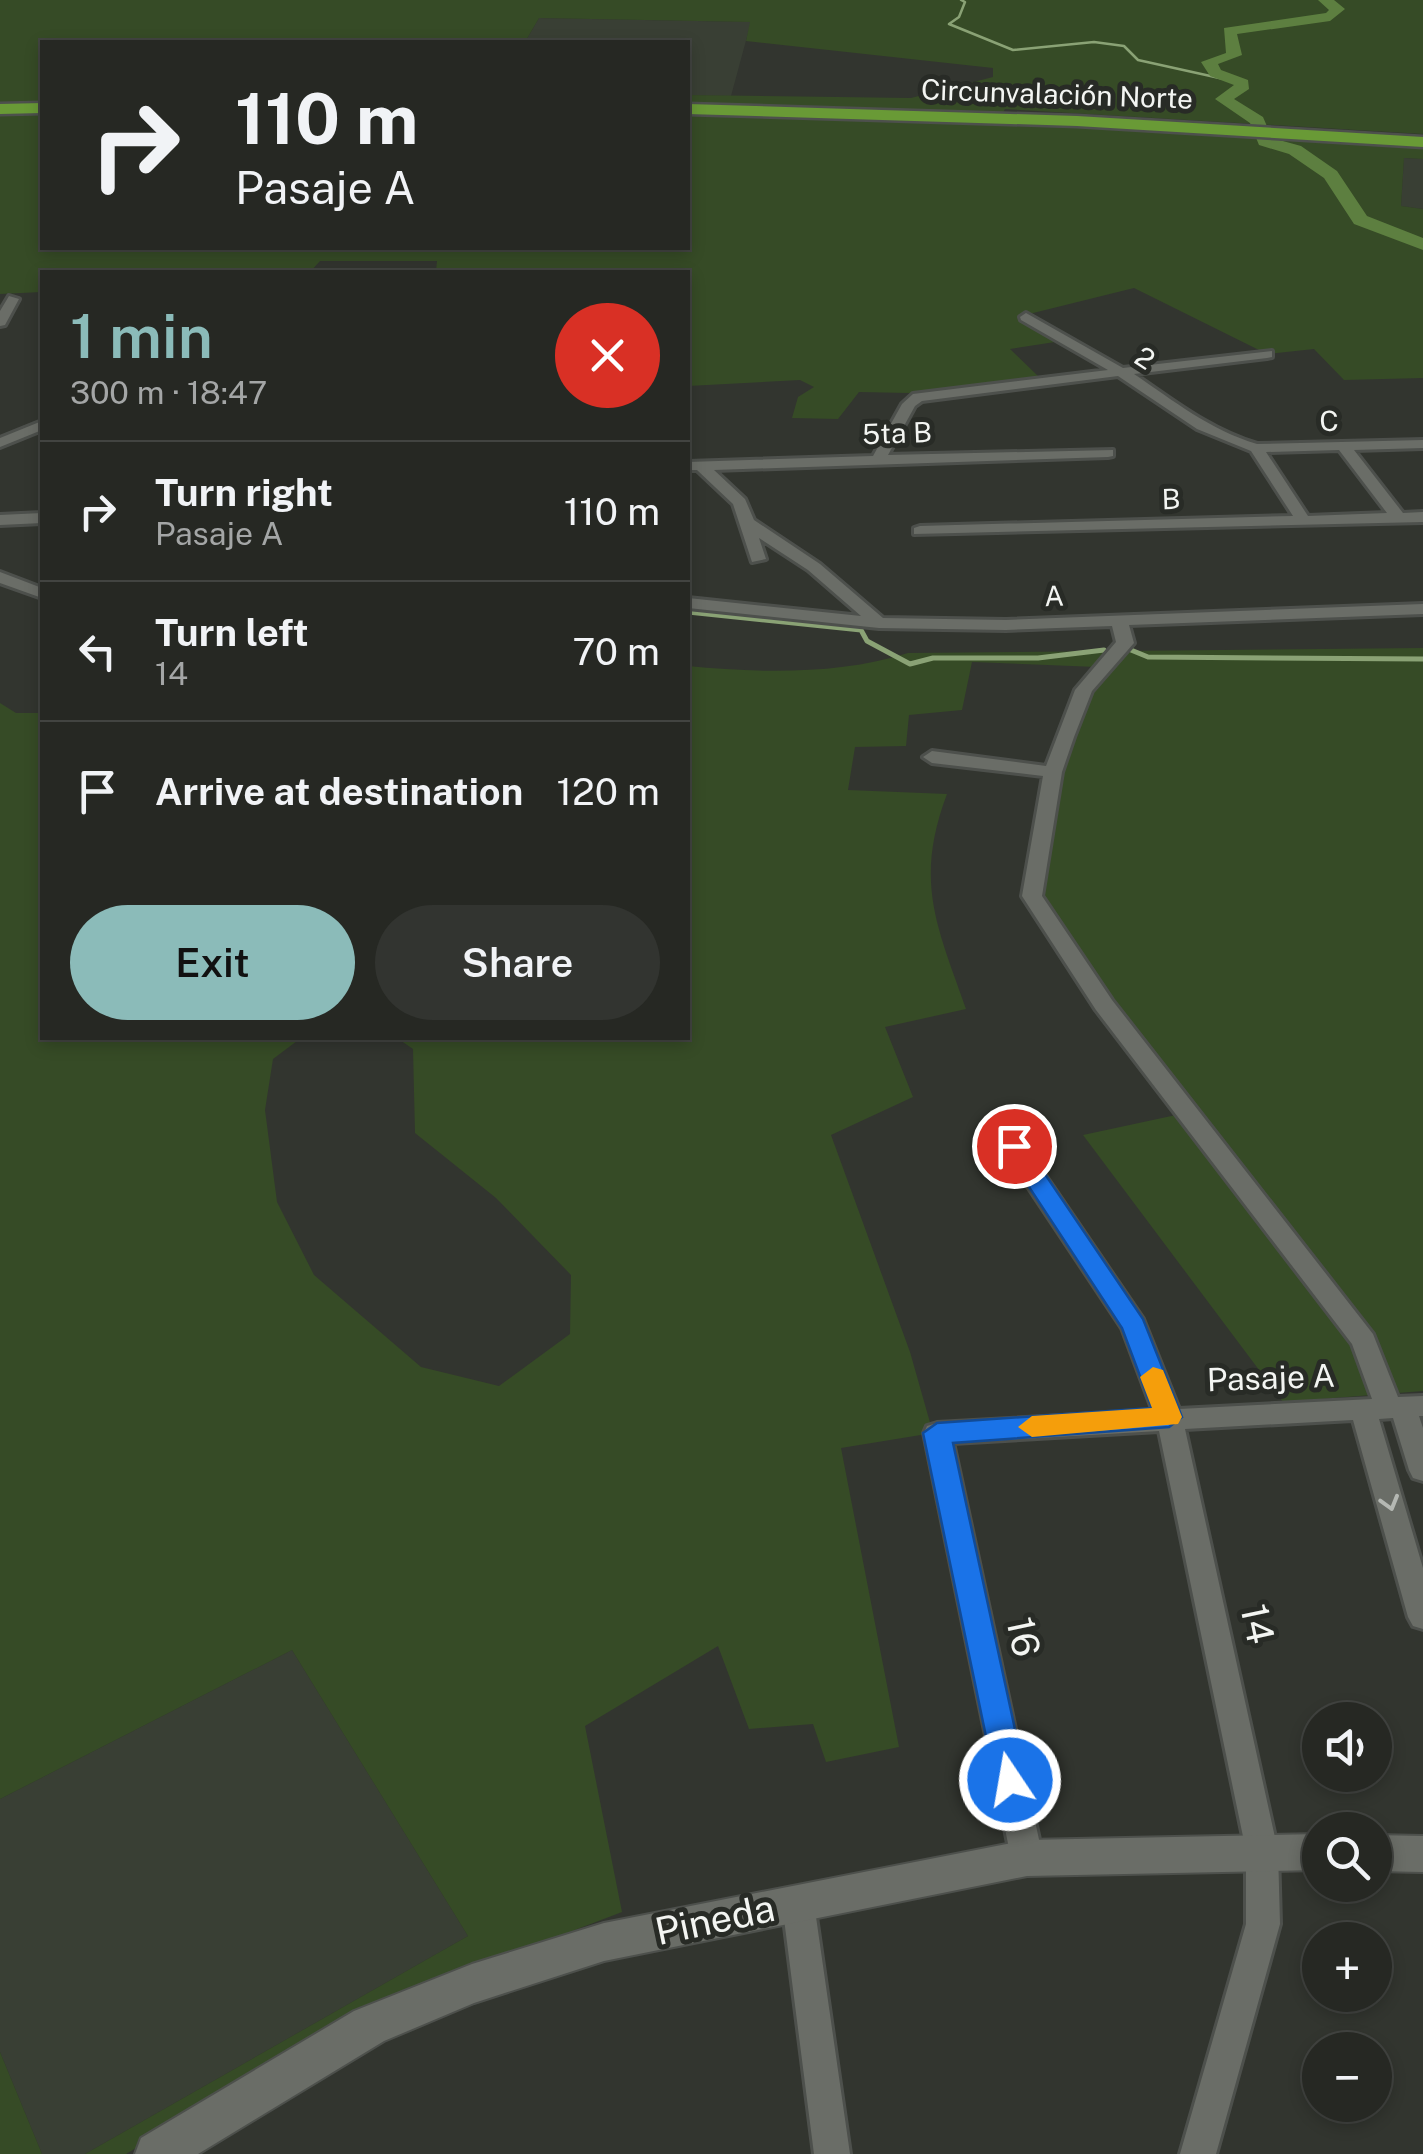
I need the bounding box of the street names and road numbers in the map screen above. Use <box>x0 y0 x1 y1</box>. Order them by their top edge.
street label: Circunvalación Norte <box>921 72 1193 115</box>
street label: 2 <box>1129 339 1161 376</box>
street label: C <box>1319 404 1339 437</box>
street label: 5ta B <box>862 415 932 450</box>
street label: B <box>1161 482 1181 515</box>
street label: A <box>1043 579 1064 612</box>
street label: Pasaje A <box>1206 1357 1336 1398</box>
street label: 14 <box>1231 1600 1284 1648</box>
street label: 16 <box>997 1613 1050 1661</box>
street label: Pineda <box>651 1885 779 1954</box>

